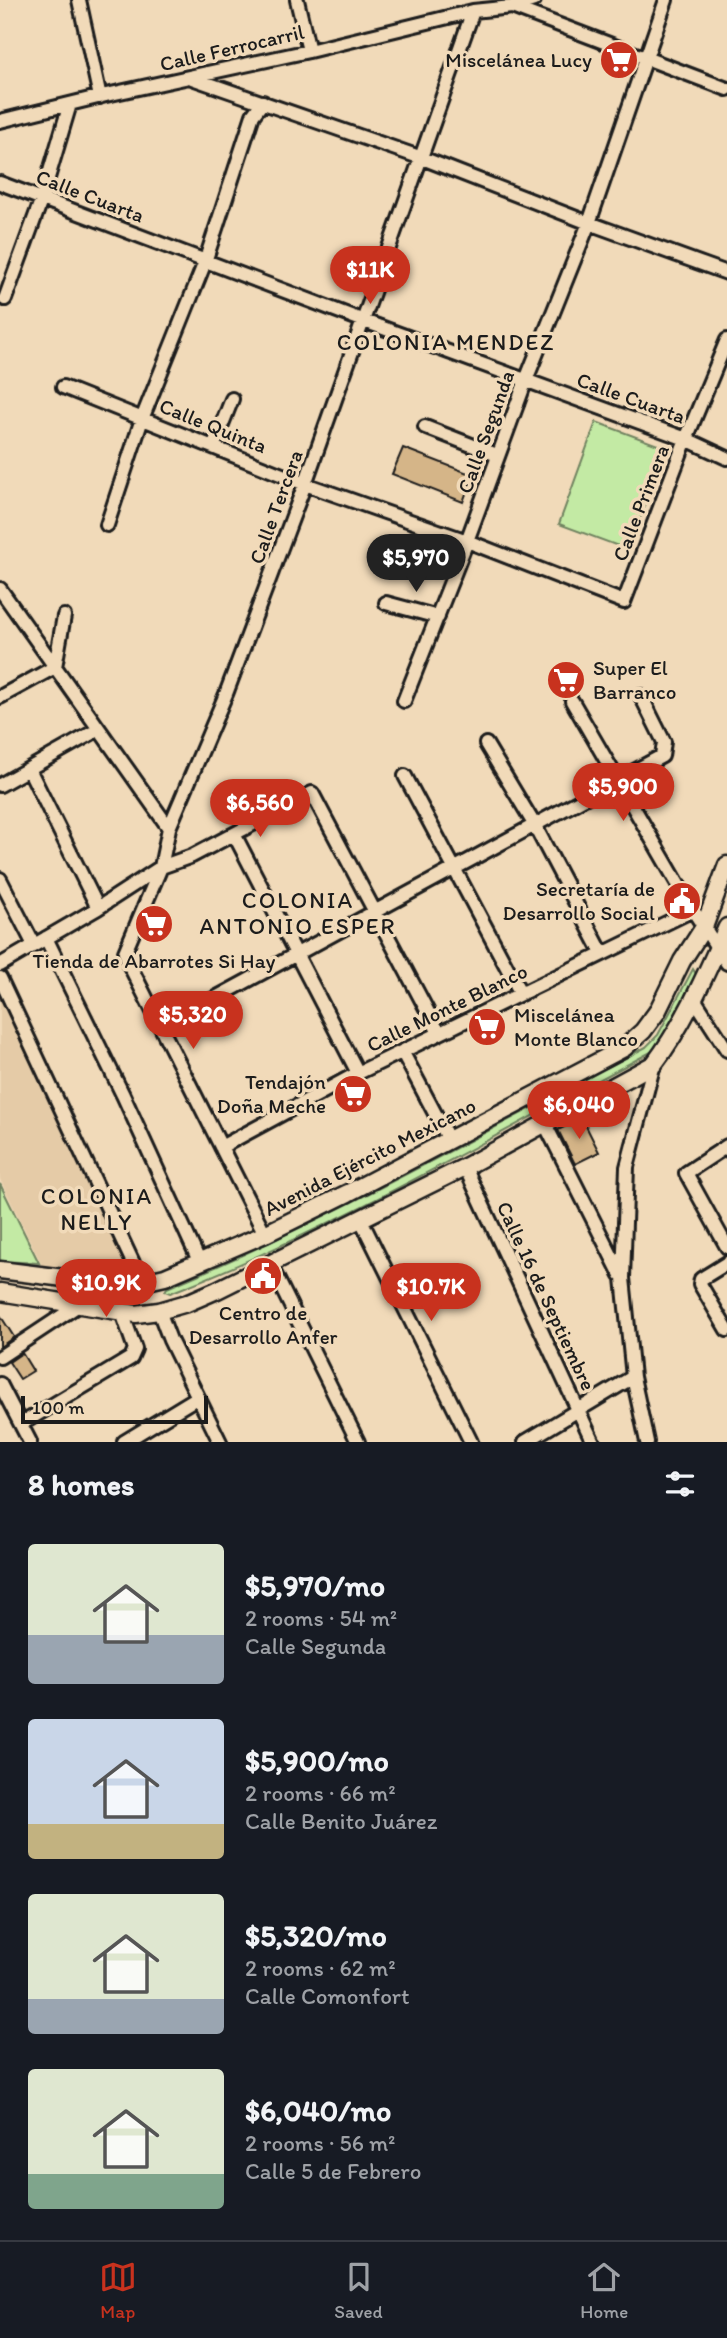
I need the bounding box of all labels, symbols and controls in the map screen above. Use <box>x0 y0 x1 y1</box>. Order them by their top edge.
street label: Calle Ferrocarril <box>157 19 307 76</box>
supermarket icon: Miscelánea Lucy <box>598 39 640 81</box>
place label: Miscelánea Lucy <box>445 47 592 72</box>
street label: Calle Cuarta <box>33 163 148 228</box>
pin: $11K <box>329 246 411 306</box>
text: $11K <box>346 255 394 283</box>
district label: COLONIA MENDEZ <box>337 328 555 356</box>
street label: Calle Cuarta <box>573 366 689 429</box>
street label: Calle Segunda <box>452 367 519 497</box>
street label: Calle Quinta <box>156 393 270 458</box>
street label: Calle Primera <box>607 441 674 565</box>
street label: Calle Tercera <box>243 446 308 567</box>
pin: $5,970 <box>359 534 473 594</box>
text: $5,970 <box>383 543 449 571</box>
place label: Super El Barranco <box>593 655 677 704</box>
supermarket icon: Super El Barranco <box>545 659 587 701</box>
pin: $5,900 <box>566 764 680 823</box>
text: $5,900 <box>588 772 658 800</box>
pin: $6,560 <box>203 780 317 839</box>
text: $6,560 <box>226 788 294 816</box>
place label: Secretaría de Desarrollo Social <box>503 876 655 925</box>
public building icon: Secretaría de Desarrollo Social <box>661 880 703 922</box>
district label: COLONIA ANTONIO ESPER <box>200 886 396 940</box>
supermarket icon: Tienda de Abarrotes Si Hay <box>133 903 175 945</box>
place label: Tienda de Abarrotes Si Hay <box>33 948 276 973</box>
street label: Calle Monte Blanco <box>362 958 531 1057</box>
pin: $5,320 <box>136 992 250 1051</box>
text: $5,320 <box>159 1000 227 1028</box>
place label: Miscelánea Monte Blanco <box>514 1002 638 1051</box>
supermarket icon: Miscelánea Monte Blanco <box>466 1006 508 1048</box>
place label: Tendajón Doña Meche <box>217 1069 326 1118</box>
supermarket icon: Tendajón Doña Meche <box>332 1073 374 1115</box>
pin: $6,040 <box>522 1082 636 1141</box>
text: $6,040 <box>543 1090 615 1118</box>
street label: Avenida Ejército Mexicano <box>260 1092 480 1221</box>
district label: COLONIA NELLY <box>41 1182 153 1236</box>
street label: Calle 16 de Septiembre <box>492 1197 601 1394</box>
public building icon: Centro de Desarrollo Anfer <box>242 1255 284 1297</box>
pin: $10.9K <box>49 1260 163 1319</box>
pin: $10.7K <box>374 1264 488 1323</box>
text: $10.9K <box>72 1268 140 1296</box>
text: $10.7K <box>397 1272 465 1300</box>
place label: Centro de Desarrollo Anfer <box>188 1300 338 1349</box>
scale bar <box>21 1393 208 1425</box>
text: 100 m <box>32 1396 84 1419</box>
icon: filters <box>661 1465 699 1503</box>
text: 8 homes <box>28 1466 135 1503</box>
text: $5,970/mo <box>245 1567 385 1604</box>
icon: home <box>84 1572 168 1656</box>
text: 2 rooms · 54 m² <box>245 1604 397 1632</box>
text: Calle Segunda <box>245 1632 386 1660</box>
text: $5,900/mo <box>245 1742 389 1779</box>
icon: home <box>84 1747 168 1831</box>
text: 2 rooms · 66 m² <box>245 1779 396 1807</box>
text: Calle Benito Juárez <box>245 1807 437 1835</box>
text: $5,320/mo <box>245 1917 387 1954</box>
icon: home <box>84 1922 168 2006</box>
text: 2 rooms · 62 m² <box>245 1954 396 1982</box>
text: Calle Comonfort <box>245 1982 410 2010</box>
text: $6,040/mo <box>245 2092 391 2129</box>
icon: home <box>84 2097 168 2181</box>
text: 2 rooms · 56 m² <box>245 2129 396 2157</box>
text: Calle 5 de Febrero <box>245 2157 421 2185</box>
tab: Map <box>99 2258 137 2323</box>
tab: Saved <box>334 2258 383 2323</box>
tab: Home <box>580 2258 628 2323</box>

